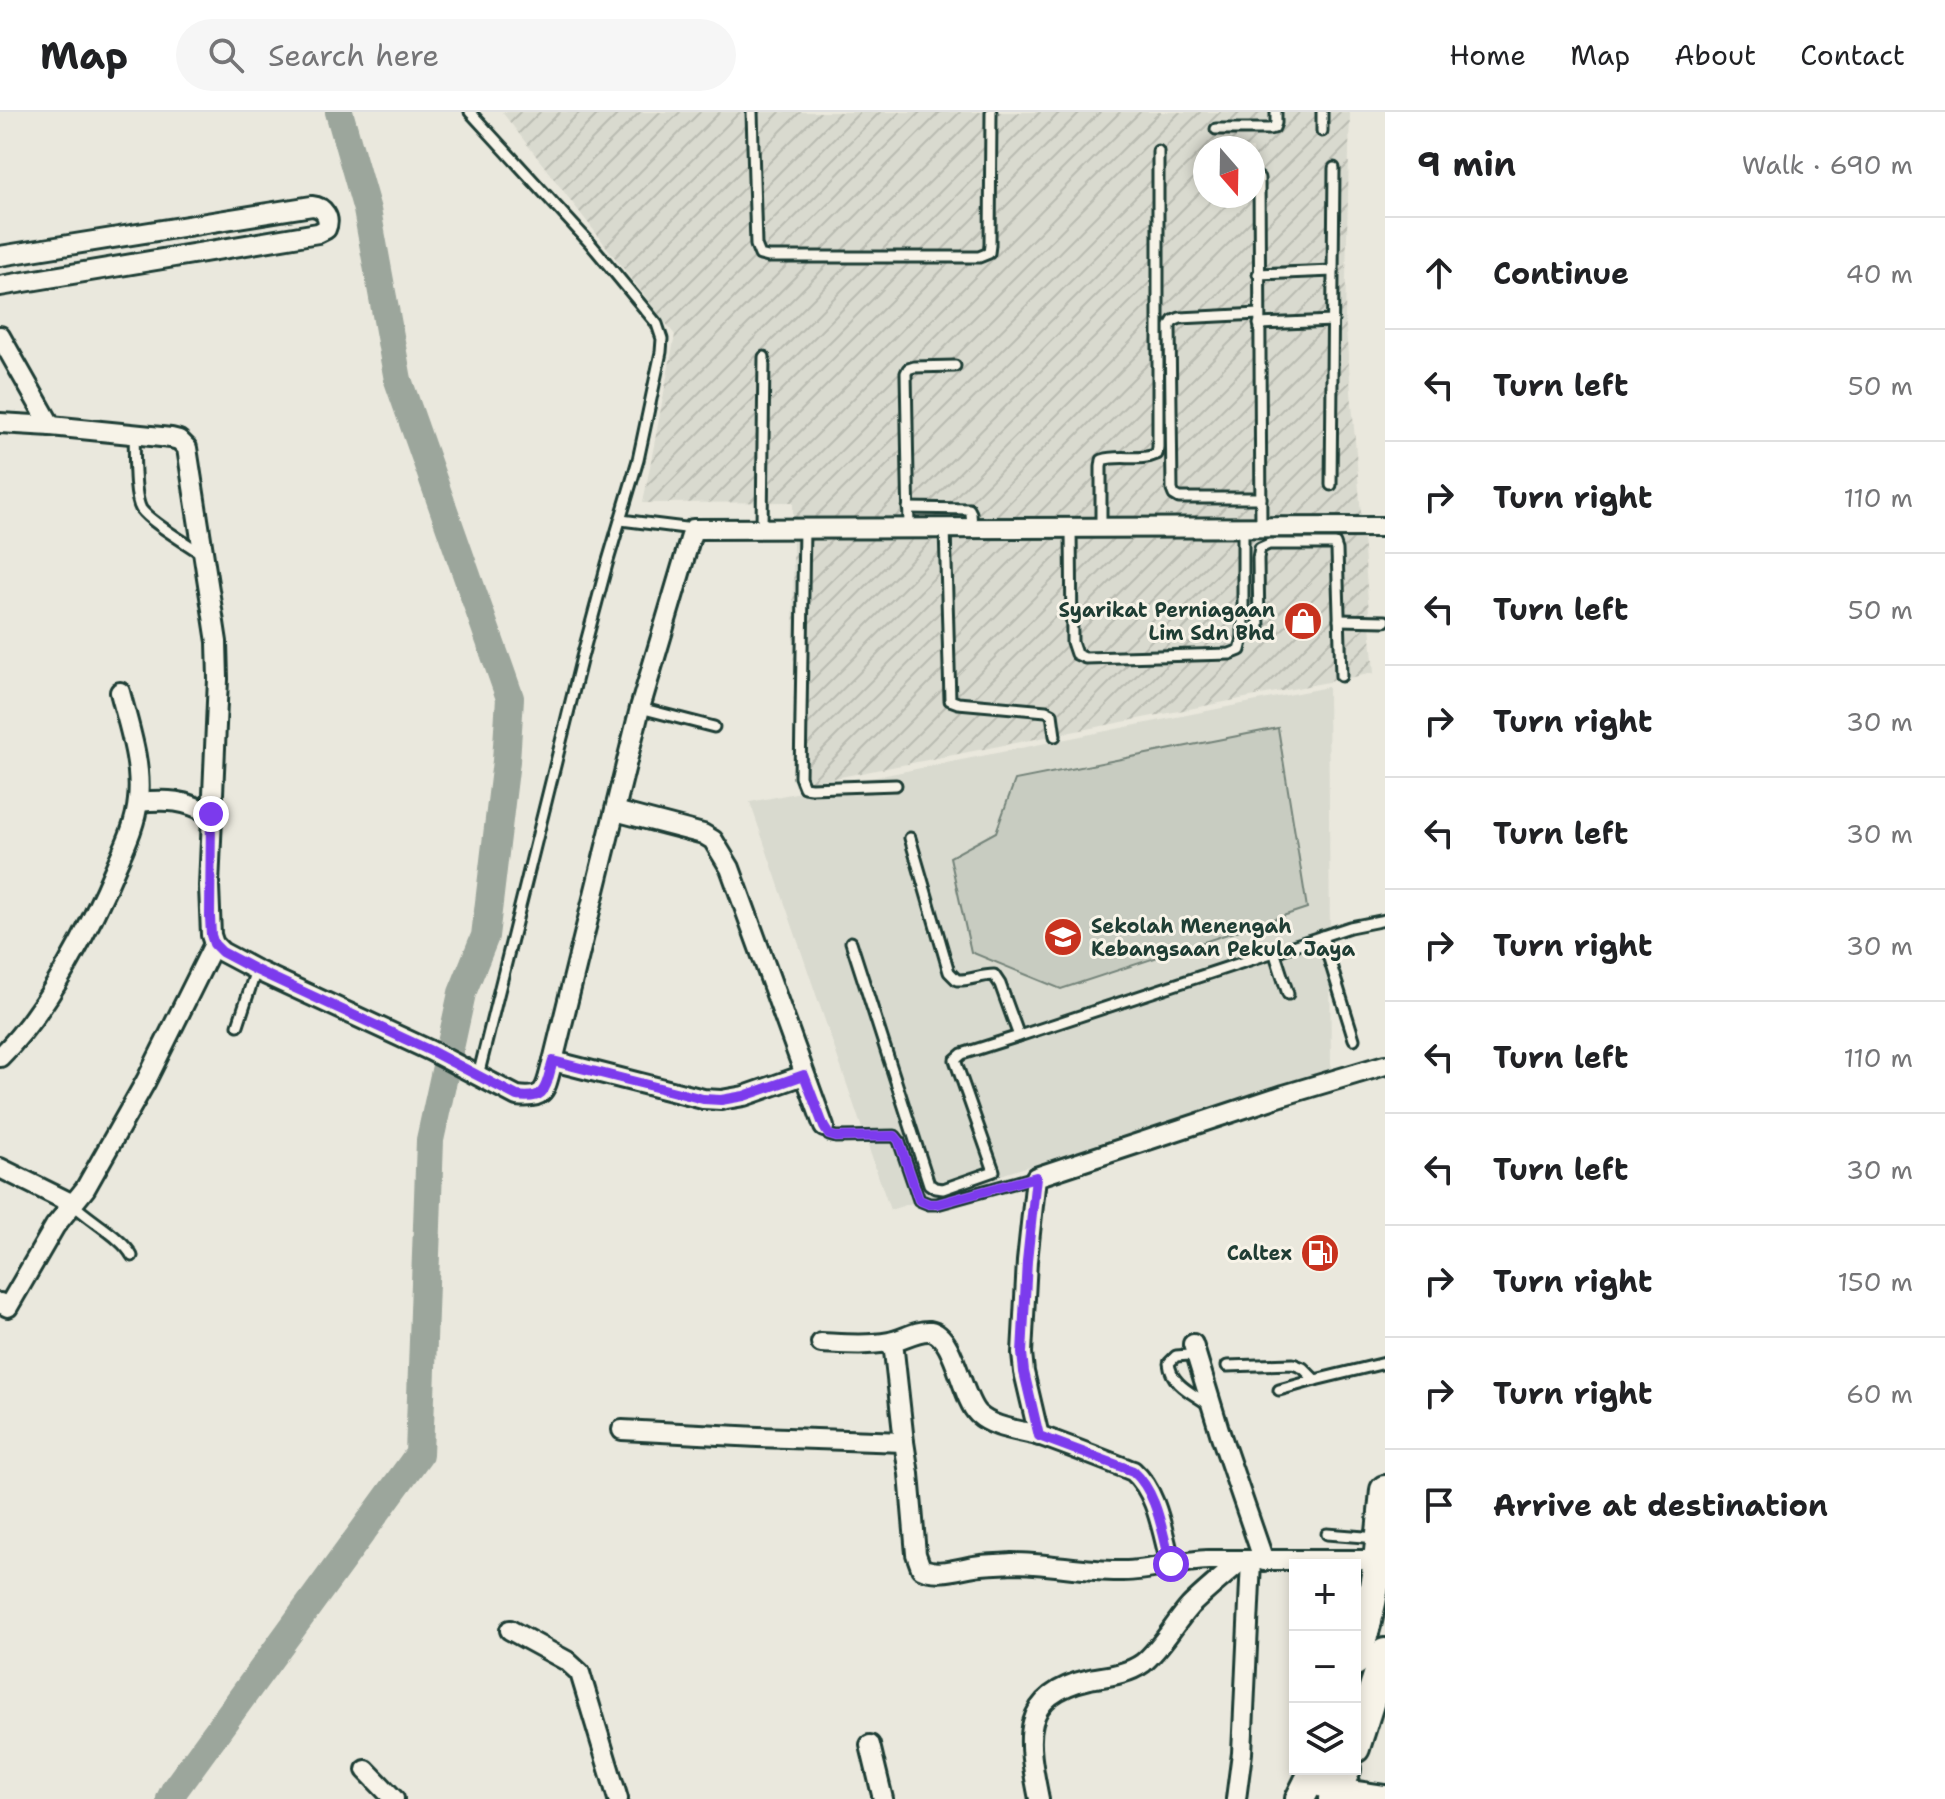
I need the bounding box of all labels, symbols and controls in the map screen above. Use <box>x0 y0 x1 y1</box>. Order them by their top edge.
search box <box>176 19 736 91</box>
text: Map <box>40 30 128 81</box>
icon: search <box>204 33 248 77</box>
text: Search here <box>268 35 439 76</box>
text: Home <box>1449 36 1526 74</box>
text: Map <box>1570 36 1630 74</box>
text: About <box>1674 36 1756 74</box>
text: Contact <box>1800 36 1905 74</box>
north arrow <box>1193 136 1265 208</box>
text: 9 min <box>1417 141 1516 187</box>
text: Walk · 690 m <box>1742 147 1913 182</box>
icon: ahead <box>1417 251 1461 295</box>
text: Continue <box>1493 253 1629 294</box>
text: 40 m <box>1846 256 1913 291</box>
icon: left <box>1417 363 1461 407</box>
text: Turn left <box>1493 365 1628 406</box>
text: 50 m <box>1848 368 1913 403</box>
icon: right <box>1417 475 1461 519</box>
text: Turn right <box>1493 477 1652 518</box>
text: 110 m <box>1843 480 1913 515</box>
icon: left <box>1417 587 1461 631</box>
text: Turn left <box>1493 589 1628 630</box>
text: 50 m <box>1848 592 1913 627</box>
place label: Syarikat Perniagaan Lim Sdn Bhd <box>1059 597 1275 646</box>
shop icon: Syarikat Perniagaan Lim Sdn Bhd <box>1282 600 1324 642</box>
icon: right <box>1417 699 1461 743</box>
text: Turn right <box>1493 701 1652 742</box>
text: 30 m <box>1846 704 1913 739</box>
route end <box>193 796 229 832</box>
icon: left <box>1417 811 1461 855</box>
text: Turn left <box>1493 813 1628 854</box>
text: 30 m <box>1846 816 1913 851</box>
place label: Sekolah Menengah Kebangsaan Pekula Jaya <box>1091 913 1355 962</box>
school or university icon: Sekolah Menengah Kebangsaan Pekula Jaya <box>1042 916 1084 958</box>
icon: right <box>1417 923 1461 967</box>
text: Turn right <box>1493 925 1652 966</box>
text: 30 m <box>1846 928 1913 963</box>
icon: left <box>1417 1035 1461 1079</box>
text: Turn left <box>1493 1037 1628 1078</box>
text: 110 m <box>1843 1040 1913 1075</box>
icon: left <box>1417 1147 1461 1191</box>
text: Turn left <box>1493 1149 1628 1190</box>
text: 30 m <box>1846 1152 1913 1187</box>
fuel station icon: Caltex <box>1299 1232 1341 1274</box>
place label: Caltex <box>1227 1240 1292 1266</box>
icon: right <box>1417 1259 1461 1303</box>
text: Turn right <box>1493 1261 1652 1302</box>
text: 150 m <box>1837 1264 1913 1299</box>
icon: right <box>1417 1371 1461 1415</box>
text: Turn right <box>1493 1373 1652 1414</box>
text: 60 m <box>1846 1376 1913 1411</box>
icon: arrive <box>1417 1483 1461 1527</box>
text: Arrive at destination <box>1493 1485 1828 1526</box>
route start <box>1153 1546 1189 1582</box>
map controls <box>1289 1559 1361 1775</box>
button: + <box>1289 1559 1361 1631</box>
button: − <box>1289 1631 1361 1703</box>
button: layers <box>1289 1703 1361 1775</box>

